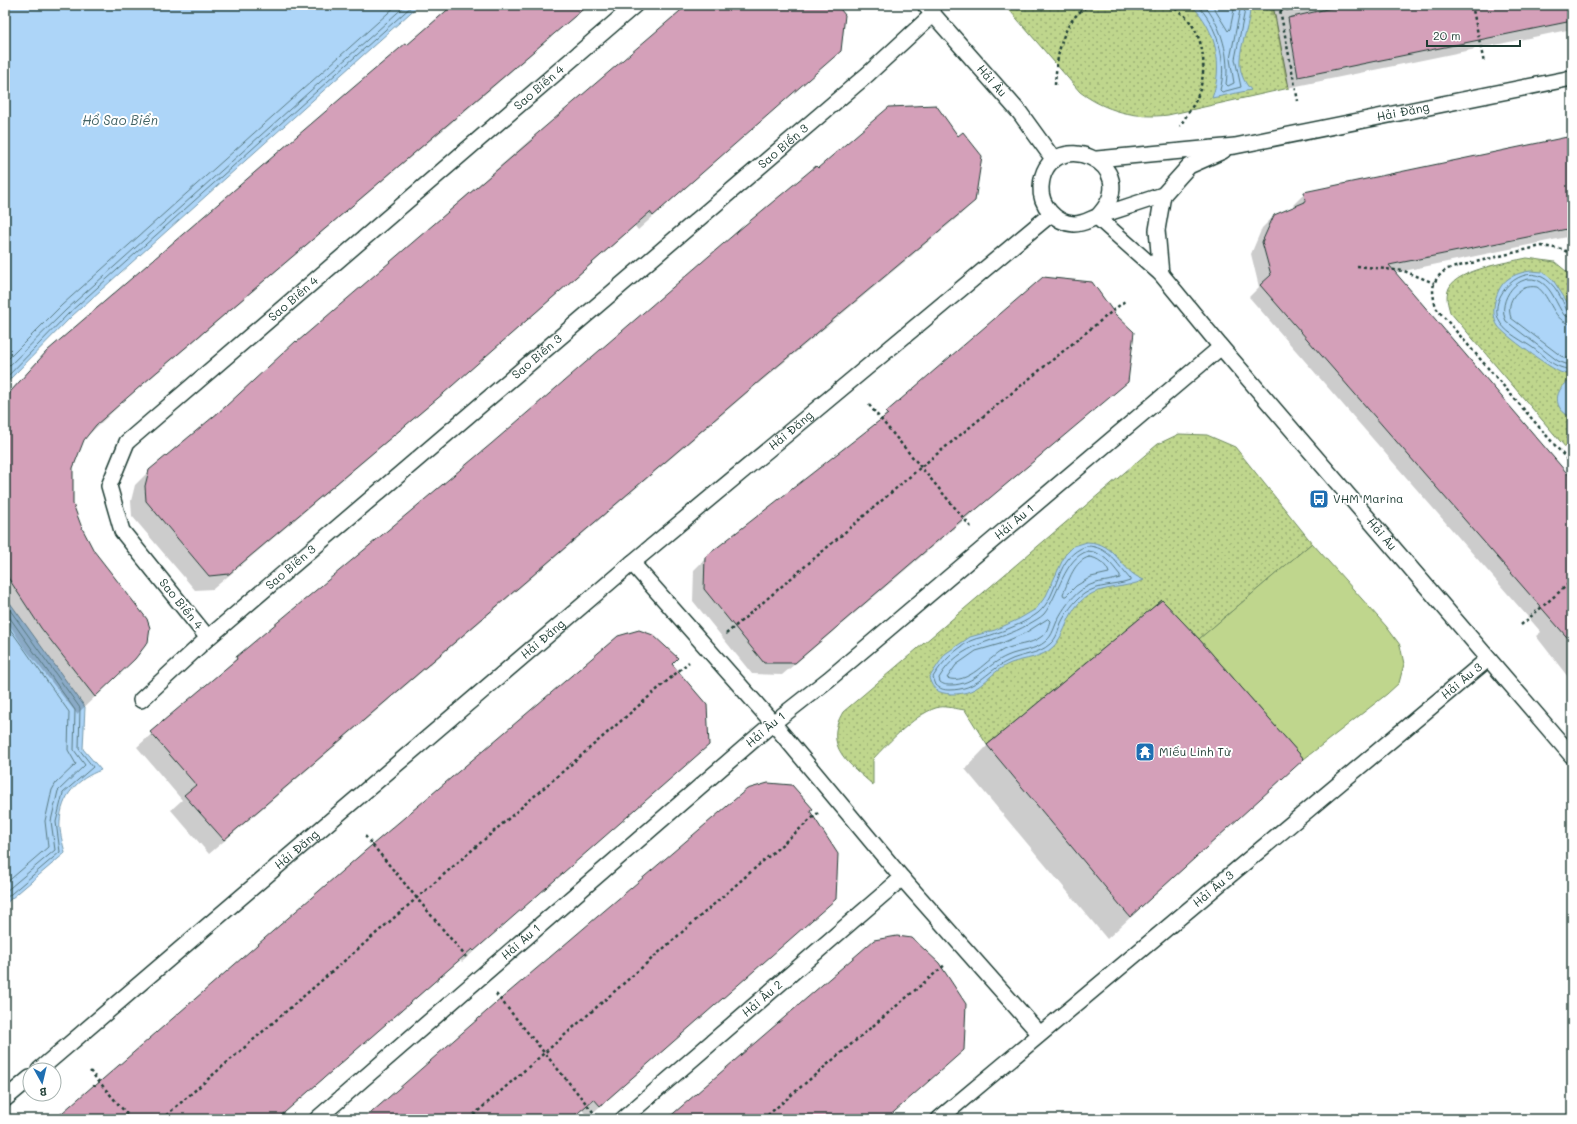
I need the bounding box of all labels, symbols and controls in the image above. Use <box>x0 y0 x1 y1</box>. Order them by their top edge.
scale bar <box>1427 22 1520 48</box>
text: 20 m <box>1433 27 1461 43</box>
street label: Sao Biển 4 <box>510 61 567 113</box>
street label: Hải Âu <box>974 61 1011 100</box>
street label: Hải Đăng <box>1375 98 1431 124</box>
water label: Hồ Sao Biển <box>82 111 158 128</box>
street label: Sao Biển 3 <box>754 120 811 172</box>
street label: Sao Biển 4 <box>264 272 321 324</box>
street label: Sao Biển 3 <box>508 330 565 382</box>
street label: Hải Đăng <box>765 407 816 453</box>
bus stop icon: VHM Marina <box>1308 488 1330 510</box>
place label: VHM Marina <box>1333 490 1404 506</box>
street label: Hải Âu 1 <box>990 500 1037 543</box>
street label: Hải Âu <box>1364 514 1401 553</box>
street label: Sao Biển 3 <box>261 541 319 593</box>
street label: Sao Biển 4 <box>156 575 207 632</box>
street label: Hải Đăng <box>517 615 568 662</box>
street label: Hải Âu 3 <box>1437 658 1485 702</box>
street label: Hải Âu 1 <box>742 707 788 750</box>
temple icon: Miếu Linh Từ <box>1134 741 1156 763</box>
place label: Miếu Linh Từ <box>1159 743 1231 759</box>
street label: Hải Đăng <box>271 826 322 872</box>
street label: Hải Âu 3 <box>1189 866 1237 910</box>
street label: Hải Âu 1 <box>497 920 543 963</box>
street label: Hải Âu 2 <box>738 976 785 1020</box>
north arrow <box>22 1062 62 1102</box>
text: B <box>39 1084 48 1100</box>

